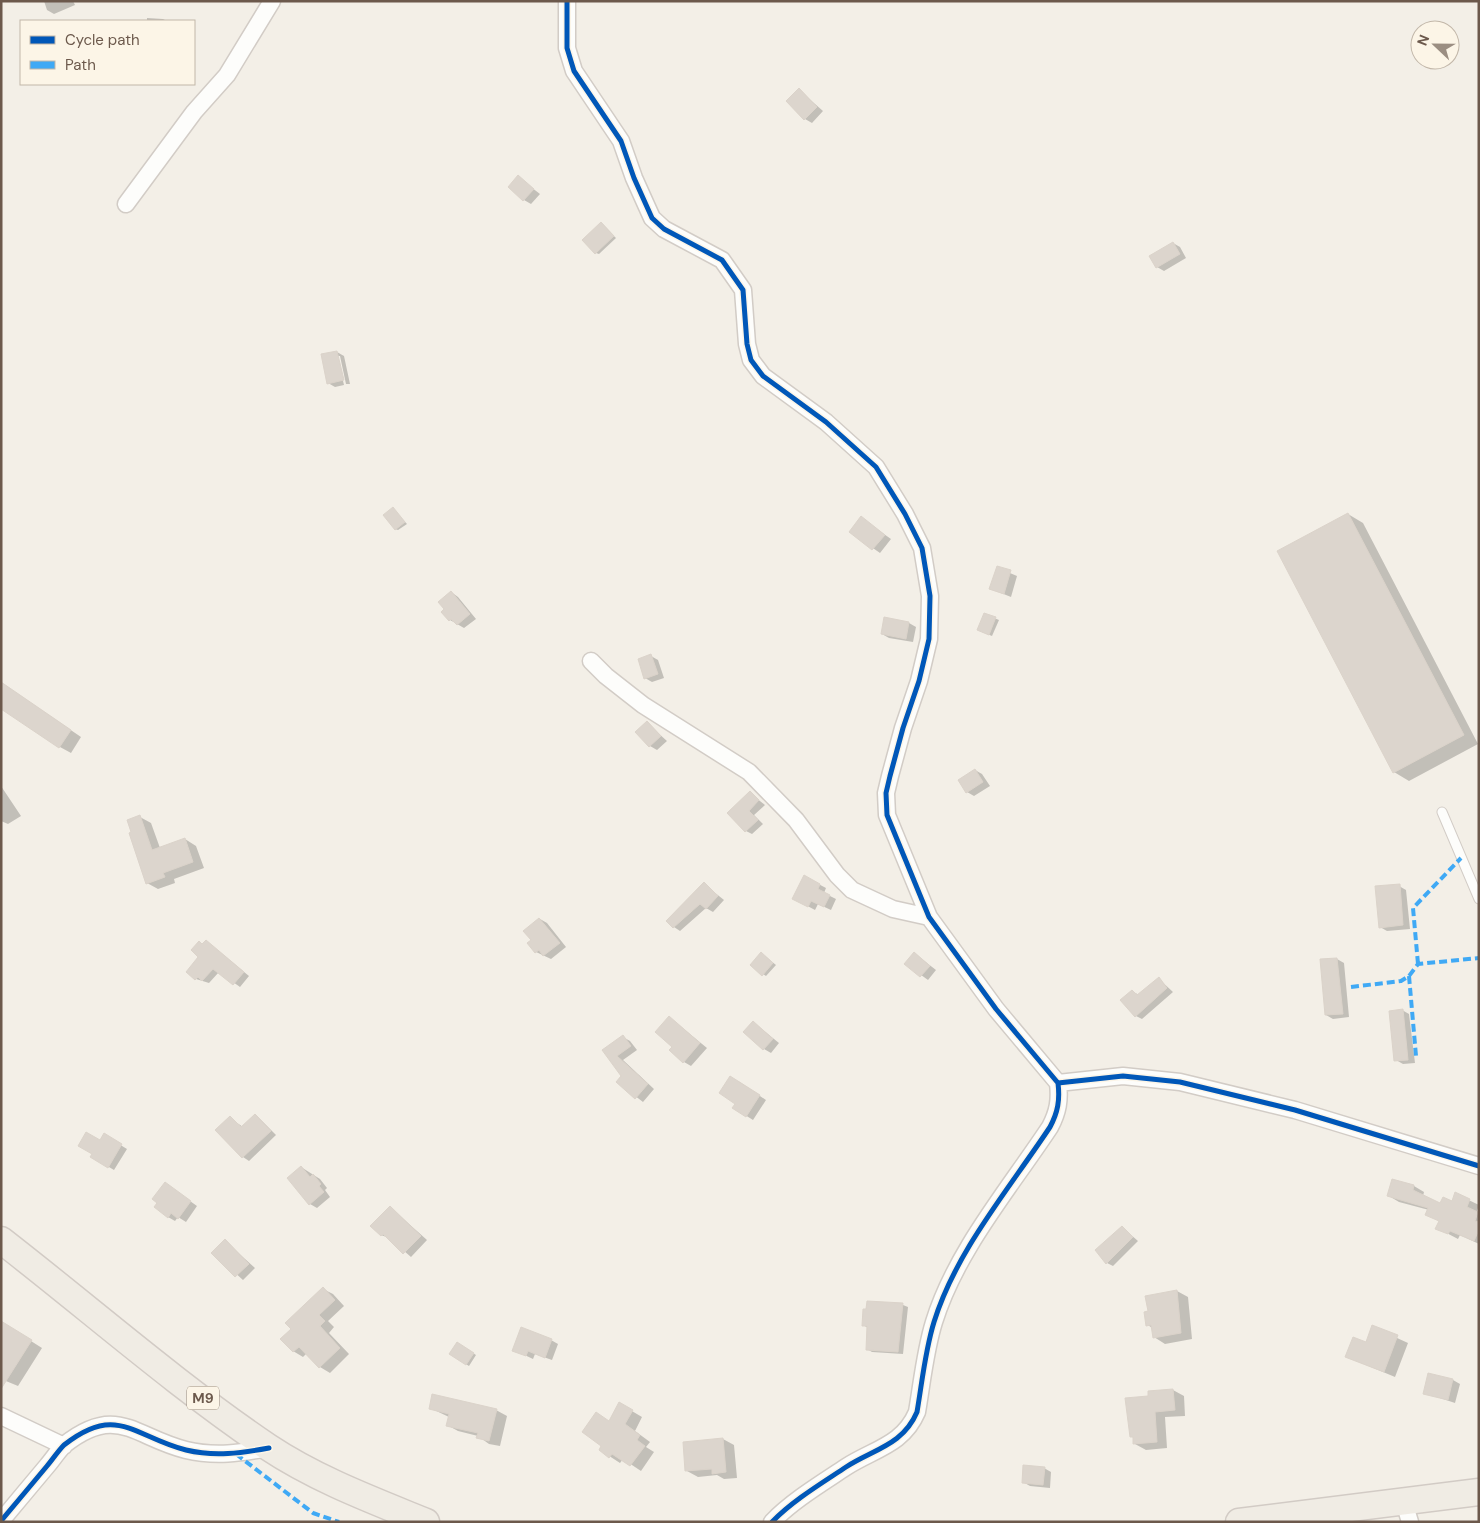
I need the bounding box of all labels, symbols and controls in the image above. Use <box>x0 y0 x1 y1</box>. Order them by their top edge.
legend <box>20 20 195 85</box>
north arrow <box>1410 20 1460 70</box>
text: Cycle path <box>65 30 140 50</box>
text: N <box>1413 32 1433 48</box>
text: Path <box>65 55 96 75</box>
road number: M9 <box>187 1386 219 1410</box>

